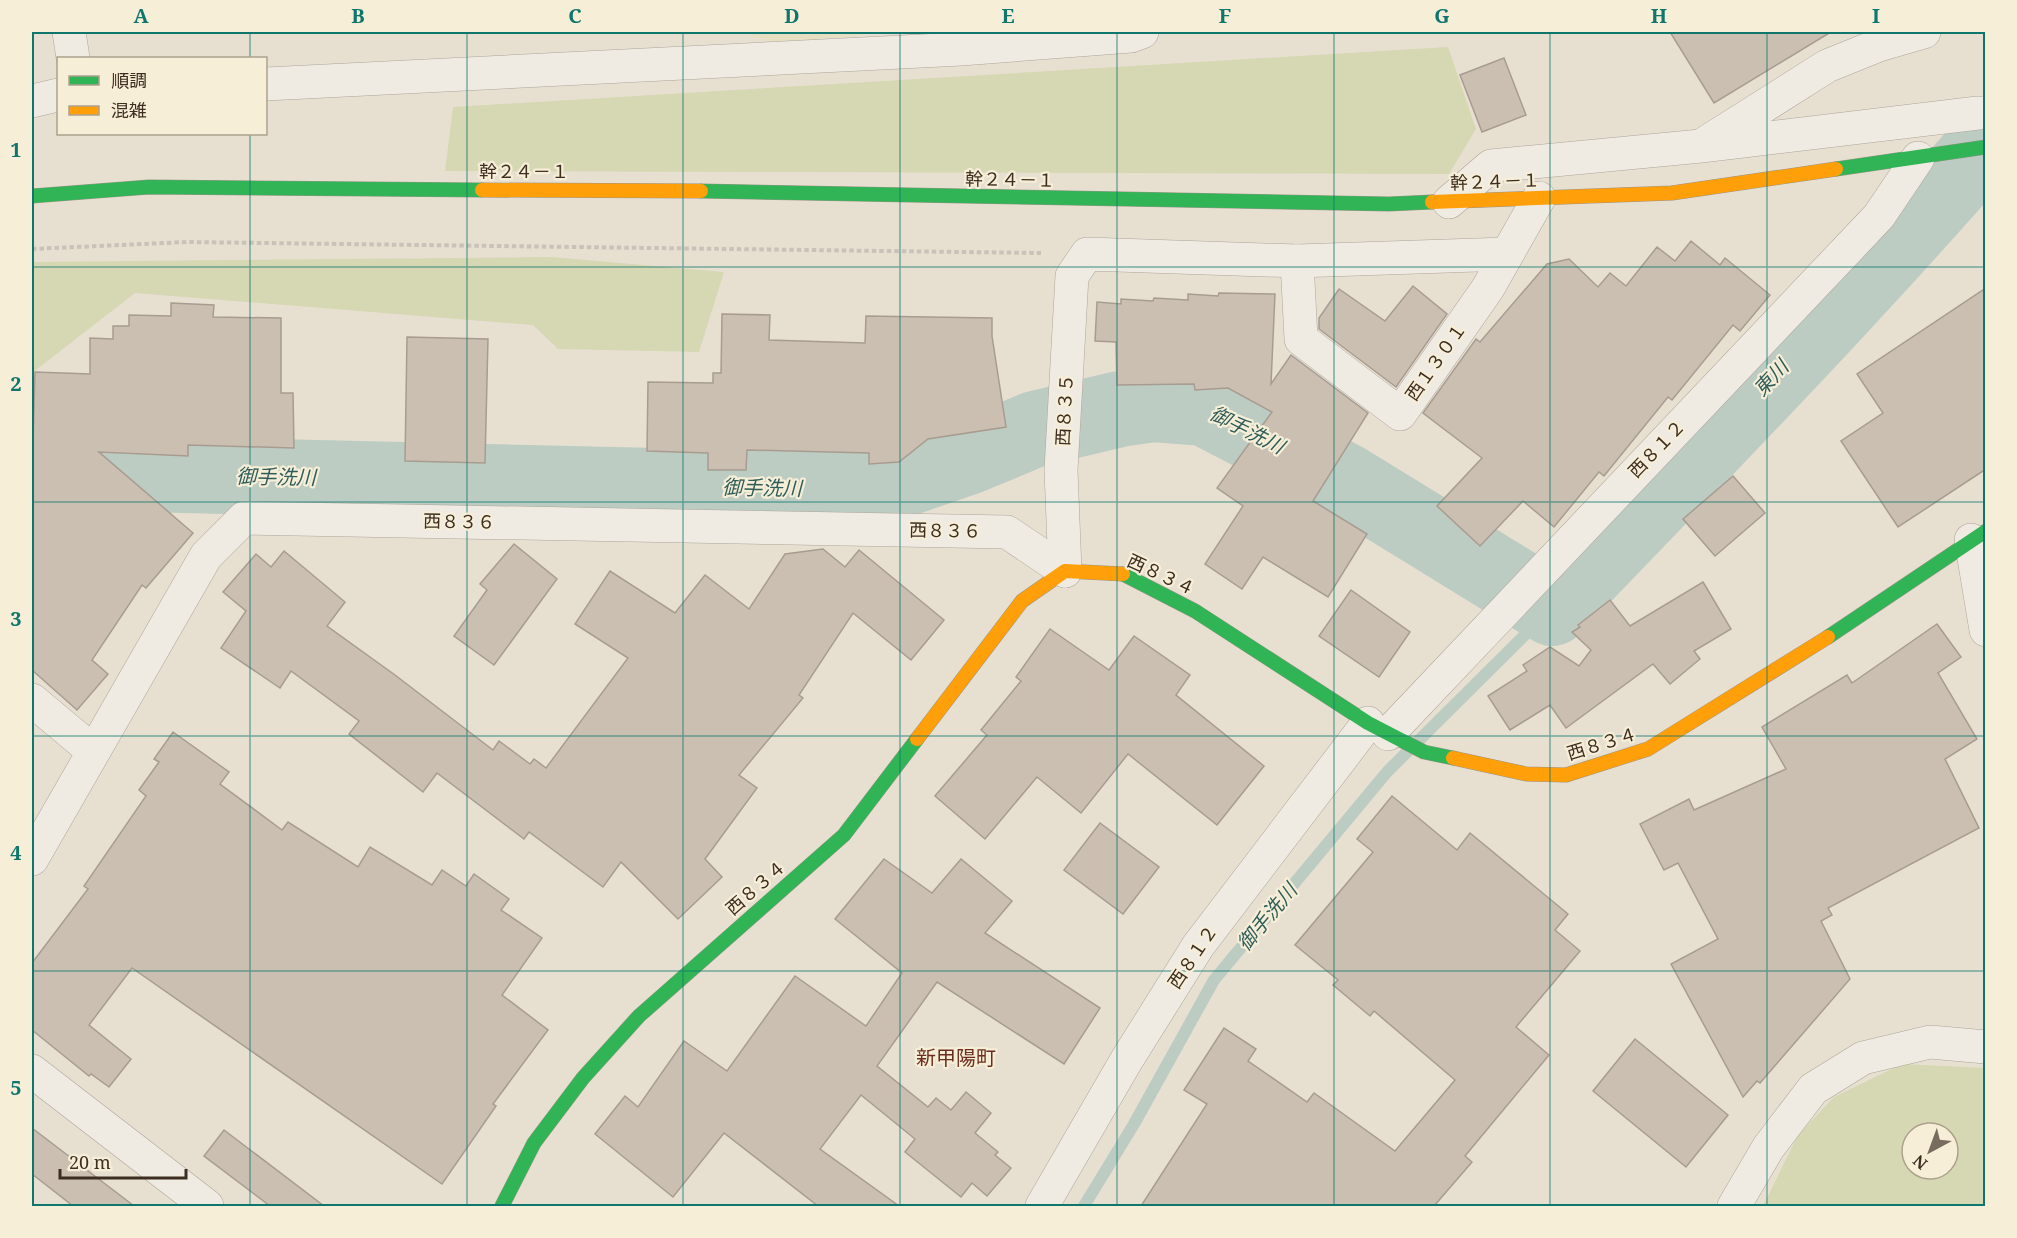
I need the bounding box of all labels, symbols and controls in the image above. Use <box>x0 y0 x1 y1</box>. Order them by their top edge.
text: A <box>133 2 149 29</box>
text: B <box>351 2 365 29</box>
text: C <box>568 2 582 29</box>
text: D <box>784 2 800 29</box>
text: E <box>1001 2 1015 29</box>
text: F <box>1219 2 1231 29</box>
text: G <box>1434 2 1450 29</box>
text: H <box>1651 2 1667 29</box>
text: I <box>1872 2 1880 29</box>
legend <box>57 57 267 135</box>
text: 順調 <box>111 68 147 92</box>
text: 混雑 <box>111 98 147 122</box>
text: 1 <box>10 136 22 163</box>
street label: 幹２４－１ <box>479 159 569 183</box>
street label: 幹２４－１ <box>965 166 1055 192</box>
street label: 幹２４－１ <box>1450 167 1540 195</box>
street label: 西１３０１ <box>1400 318 1471 405</box>
water label: 東川 <box>1747 352 1796 401</box>
text: 2 <box>10 370 22 397</box>
street label: 西８３５ <box>1050 373 1078 447</box>
water label: 御手洗川 <box>1205 399 1291 461</box>
street label: 西８１２ <box>1623 414 1690 483</box>
water label: 御手洗川 <box>236 462 318 491</box>
water label: 御手洗川 <box>722 473 804 502</box>
street label: 西８３６ <box>423 508 495 534</box>
street label: 西８３６ <box>909 517 981 543</box>
street label: 西８３４ <box>1124 548 1199 600</box>
text: 3 <box>10 605 22 632</box>
street label: 西８３４ <box>1564 721 1640 765</box>
text: 4 <box>10 839 22 866</box>
street label: 西８３４ <box>720 855 790 920</box>
water label: 御手洗川 <box>1231 876 1304 956</box>
street label: 西８１２ <box>1162 920 1222 993</box>
district label: 新甲陽町 <box>916 1044 996 1071</box>
text: 5 <box>10 1074 22 1101</box>
north arrow <box>1900 1121 1960 1181</box>
scale bar <box>60 1142 186 1180</box>
text: 20 m <box>69 1150 111 1174</box>
text: N <box>1908 1150 1932 1175</box>

